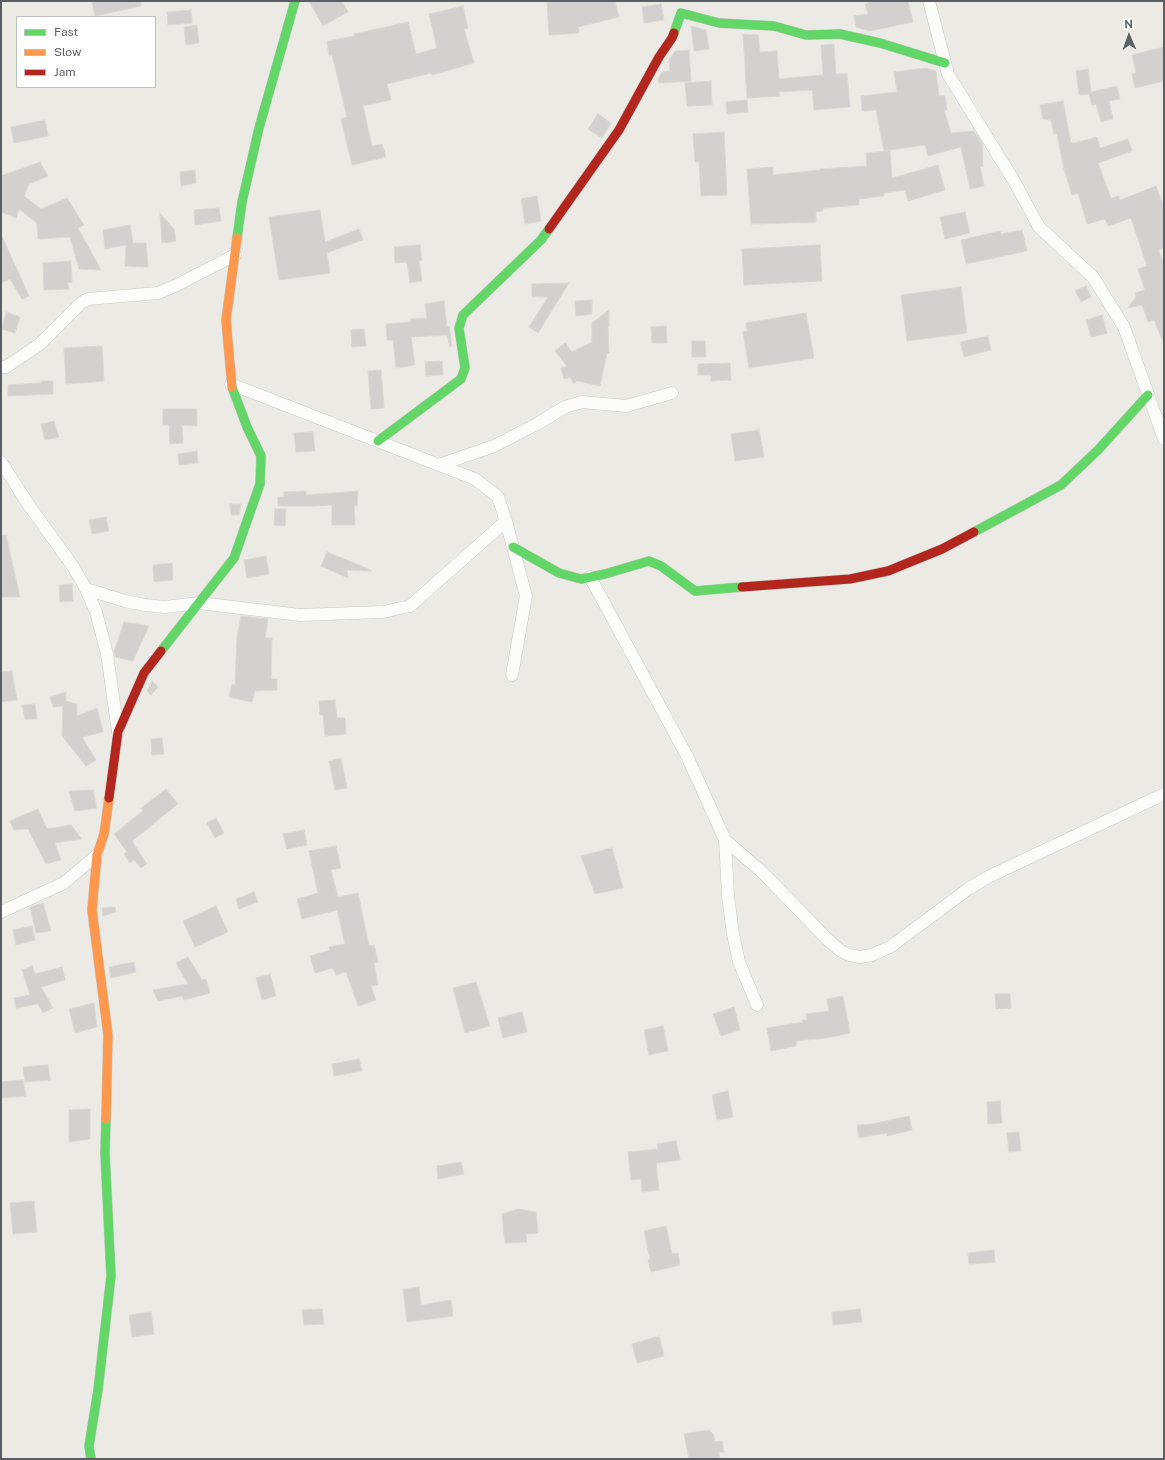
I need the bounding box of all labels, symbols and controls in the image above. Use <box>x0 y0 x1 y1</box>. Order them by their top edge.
legend <box>16 16 156 88</box>
north arrow <box>1109 16 1149 56</box>
text: N <box>1124 18 1133 30</box>
text: Fast <box>54 25 78 39</box>
text: Slow <box>54 45 81 59</box>
text: Jam <box>54 65 76 79</box>

